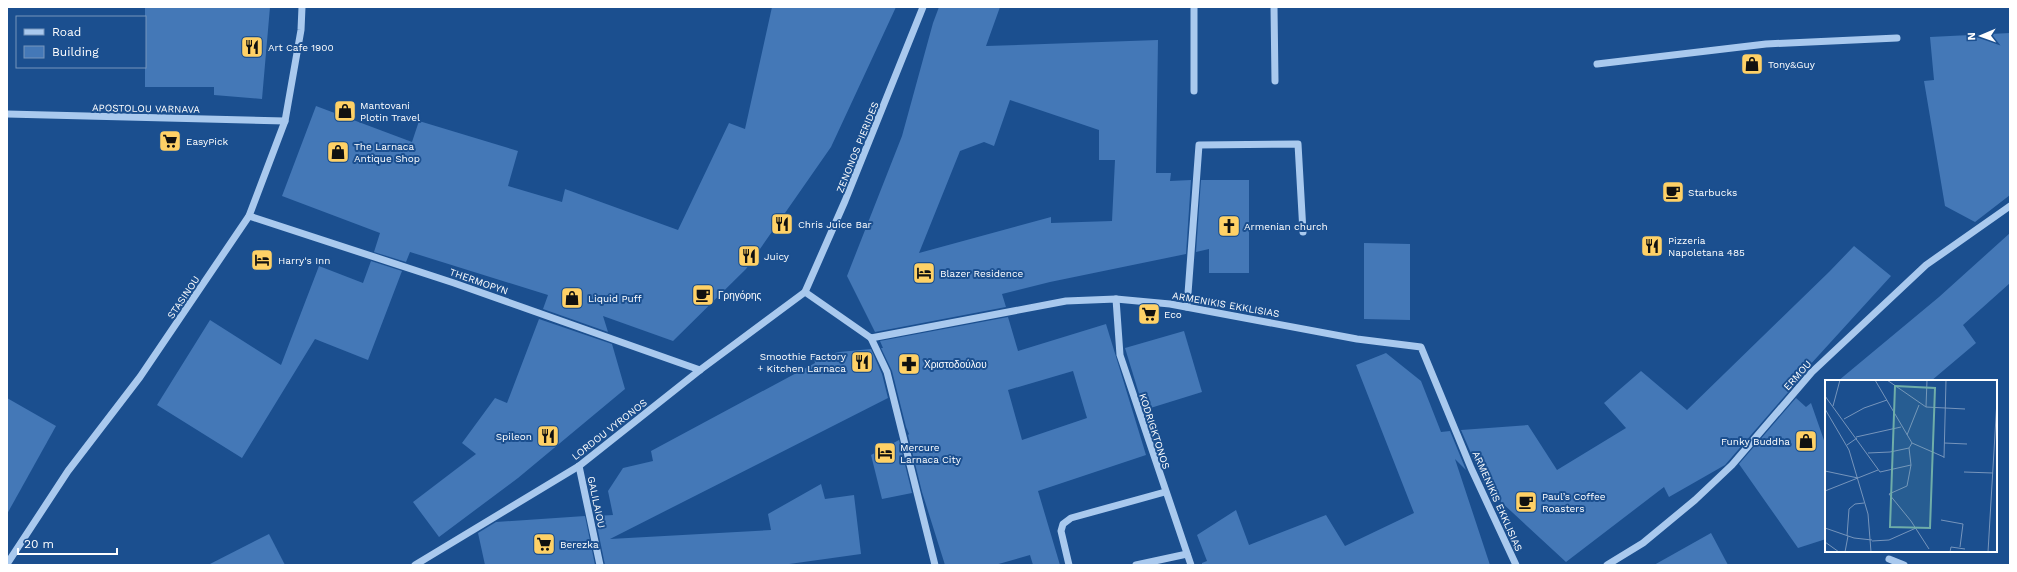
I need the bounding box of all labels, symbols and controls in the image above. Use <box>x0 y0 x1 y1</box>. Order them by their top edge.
legend <box>16 16 146 68</box>
north arrow <box>1961 16 2001 56</box>
text: Road <box>52 25 81 39</box>
text: N <box>1965 32 1978 41</box>
restaurant icon: Art Cafe 1900 <box>239 34 265 60</box>
place label: Art Cafe 1900 <box>268 42 334 53</box>
text: Building <box>52 45 99 59</box>
shop icon: Tony&Guy <box>1739 51 1765 77</box>
place label: Tony&Guy <box>1768 59 1816 70</box>
shop icon: Mantovani Plotin Travel <box>332 98 358 124</box>
place label: Mantovani Plotin Travel <box>360 100 420 123</box>
street label: ZENONOS PIERIDES <box>834 100 881 194</box>
street label: APOSTOLOU VARNAVA <box>92 102 200 115</box>
supermarket icon: EasyPick <box>157 128 183 154</box>
place label: EasyPick <box>186 136 229 147</box>
shop icon: The Larnaca Antique Shop <box>325 139 351 165</box>
place label: The Larnaca Antique Shop <box>354 141 420 164</box>
cafe icon: Starbucks <box>1660 179 1686 205</box>
place label: Starbucks <box>1688 187 1737 198</box>
restaurant icon: Chris Juice Bar <box>769 211 795 237</box>
church icon: Armenian church <box>1216 213 1242 239</box>
place label: Chris Juice Bar <box>798 219 872 230</box>
place label: Armenian church <box>1244 221 1328 232</box>
restaurant icon: Pizzeria Napoletana 485 <box>1639 233 1665 259</box>
place label: Pizzeria Napoletana 485 <box>1668 235 1745 258</box>
restaurant icon: Juicy <box>736 243 762 269</box>
hotel icon: Harry's Inn <box>249 247 275 273</box>
place label: Juicy <box>764 251 790 262</box>
place label: Harry's Inn <box>278 255 330 266</box>
hotel icon: Blazer Residence <box>911 260 937 286</box>
street label: THERMOPYN <box>448 266 510 297</box>
place label: Blazer Residence <box>940 268 1024 279</box>
street label: STASINOU <box>165 274 202 321</box>
cafe icon: Γρηγόρης <box>690 282 716 308</box>
shop icon: Liquid Puff <box>559 285 585 311</box>
place label: Γρηγόρης <box>718 290 762 301</box>
street label: ARMENIKIS EKKLISIAS <box>1172 290 1280 319</box>
place label: Liquid Puff <box>588 293 642 304</box>
supermarket icon: Eco <box>1136 301 1162 327</box>
place label: Eco <box>1164 309 1182 320</box>
restaurant icon: Smoothie Factory + Kitchen Larnaca <box>849 349 875 375</box>
place label: Smoothie Factory + Kitchen Larnaca <box>757 351 847 374</box>
pharmacy icon: Χριστοδούλου <box>896 351 922 377</box>
street label: ERMOU <box>1781 358 1814 392</box>
place label: Χριστοδούλου <box>924 359 987 370</box>
inset map <box>1825 380 1997 552</box>
street label: KODRIGKTONOS <box>1137 392 1172 470</box>
street label: LORDOU VYRONOS <box>570 397 649 462</box>
restaurant icon: Spileon <box>535 423 561 449</box>
shop icon: Funky Buddha <box>1793 428 1819 454</box>
place label: Spileon <box>496 431 532 442</box>
place label: Funky Buddha <box>1721 436 1790 447</box>
hotel icon: Mercure Larnaca City <box>872 440 898 466</box>
place label: Mercure Larnaca City <box>900 442 962 465</box>
street label: ARMENIKIS EKKLISIAS <box>1470 449 1525 553</box>
street label: GALILAIOU <box>586 475 607 529</box>
cafe icon: Paul’s Coffee Roasters <box>1513 489 1539 515</box>
place label: Paul’s Coffee Roasters <box>1542 491 1606 514</box>
scale bar <box>18 530 117 556</box>
supermarket icon: Berezka <box>531 531 557 557</box>
text: 20 m <box>24 537 54 551</box>
place label: Berezka <box>560 539 599 550</box>

